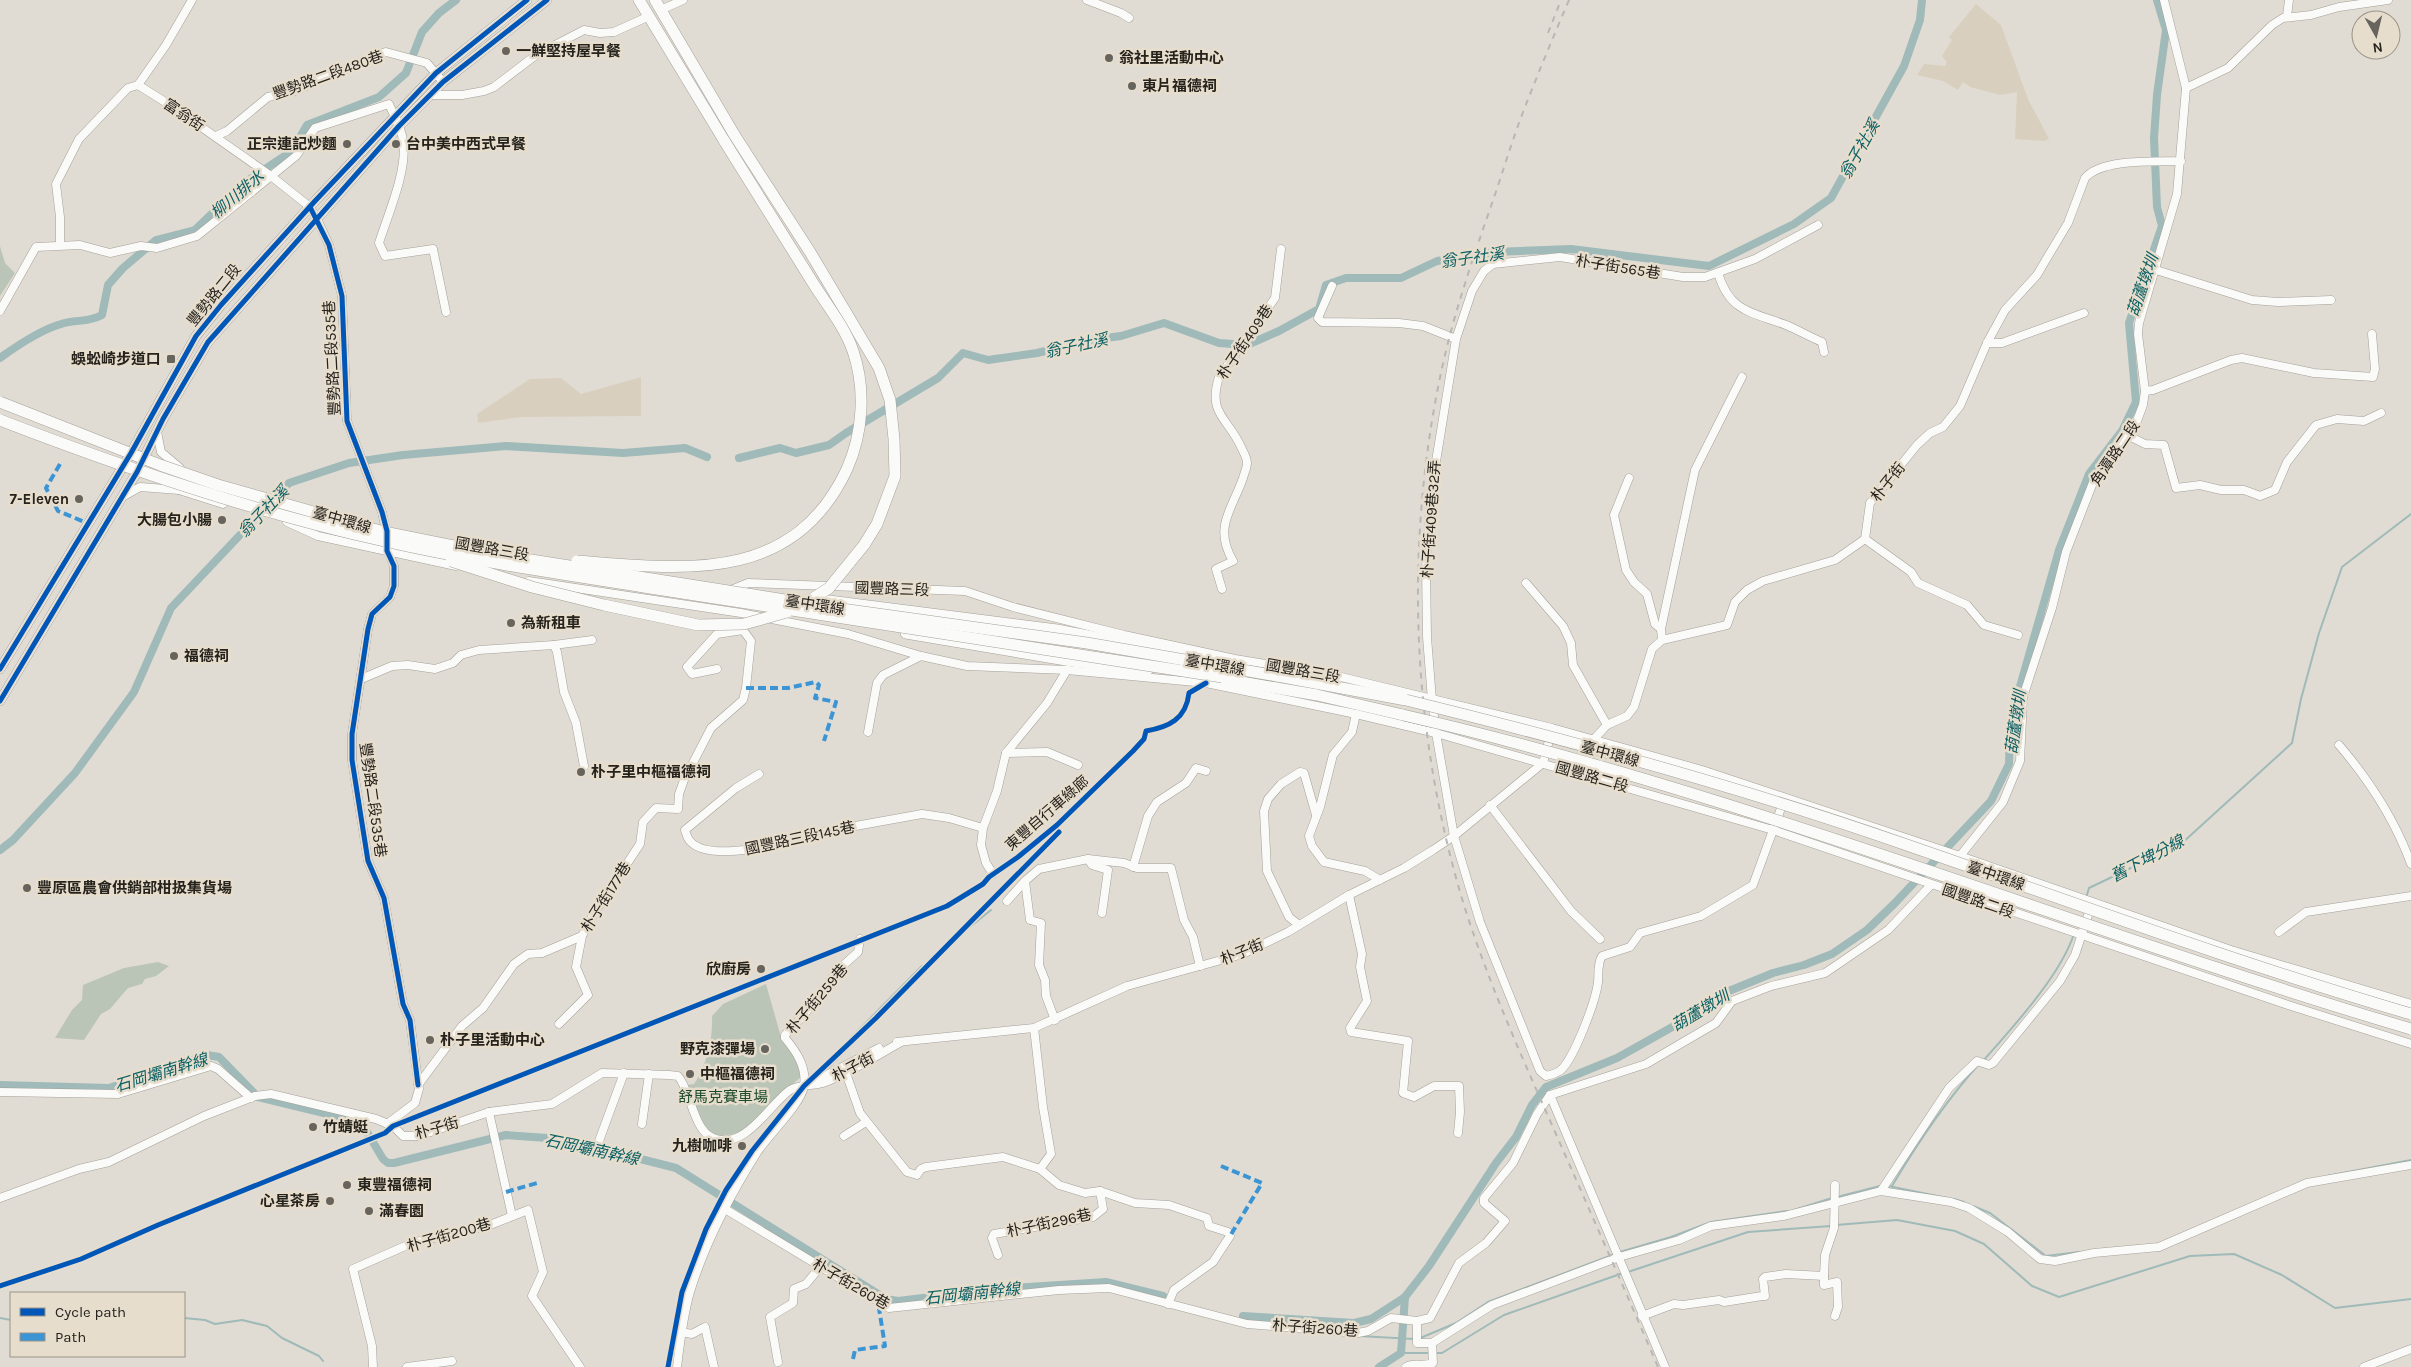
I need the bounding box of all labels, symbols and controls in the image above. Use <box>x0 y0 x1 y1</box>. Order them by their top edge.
north arrow <box>2351 10 2401 60</box>
text: N <box>2372 38 2384 56</box>
place label: 一鮮堅持屋早餐 <box>516 42 621 60</box>
marker: 一鮮堅持屋早餐 <box>500 45 512 57</box>
street label: 豐勢路二段480巷 <box>270 47 386 103</box>
place label: 翁社里活動中心 <box>1119 49 1224 67</box>
marker: 翁社里活動中心 <box>1103 52 1115 64</box>
place label: 東片福德祠 <box>1142 77 1217 95</box>
marker: 東片福德祠 <box>1126 80 1138 92</box>
street label: 富翁街 <box>160 95 208 135</box>
water label: 翁子社溪 <box>1836 115 1884 182</box>
place label: 正宗連記炒麵 <box>247 135 337 153</box>
place label: 台中美中西式早餐 <box>406 135 526 153</box>
marker: 正宗連記炒麵 <box>341 138 353 150</box>
marker: 台中美中西式早餐 <box>390 138 402 150</box>
water label: 柳川排水 <box>207 166 269 222</box>
water label: 翁子社溪 <box>1439 243 1507 271</box>
water label: 葫蘆墩圳 <box>2123 250 2163 319</box>
street label: 朴子街565巷 <box>1574 251 1662 283</box>
street label: 豐勢路二段 <box>183 260 245 330</box>
street label: 豐勢路二段535巷 <box>320 300 344 416</box>
street label: 朴子街409巷 <box>1213 301 1277 383</box>
water label: 翁子社溪 <box>1043 329 1111 361</box>
place label: 蜈蚣崎步道口 <box>71 350 161 368</box>
marker: 蜈蚣崎步道口 <box>165 353 177 365</box>
street label: 角潭路二段 <box>2087 417 2143 489</box>
street label: 朴子街409巷32弄 <box>1418 459 1444 579</box>
street label: 朴子街 <box>1867 459 1909 505</box>
water label: 翁子社溪 <box>234 480 294 541</box>
place label: 7-Eleven <box>10 490 69 508</box>
marker: 7-Eleven <box>73 493 85 505</box>
street label: 臺中環線 <box>311 503 373 537</box>
place label: 大腸包小腸 <box>137 511 212 529</box>
marker: 大腸包小腸 <box>216 514 228 526</box>
street label: 國豐路三段 <box>453 534 531 564</box>
street label: 國豐路三段 <box>854 579 930 599</box>
street label: 臺中環線 <box>784 591 846 619</box>
place label: 為新租車 <box>521 614 581 632</box>
marker: 為新租車 <box>505 617 517 629</box>
place label: 福德祠 <box>184 647 229 665</box>
marker: 福德祠 <box>168 650 180 662</box>
street label: 臺中環線 <box>1184 651 1246 679</box>
street label: 國豐路三段 <box>1264 656 1342 686</box>
water label: 葫蘆墩圳 <box>2002 687 2030 755</box>
street label: 臺中環線 <box>1579 738 1641 770</box>
street label: 豐勢路二段535巷 <box>356 741 390 859</box>
street label: 國豐路二段 <box>1553 758 1631 796</box>
place label: 朴子里中樞福德祠 <box>591 763 711 781</box>
marker: 朴子里中樞福德祠 <box>575 766 587 778</box>
street label: 東豐自行車綠廊 <box>1001 772 1093 854</box>
street label: 國豐路三段145巷 <box>743 818 857 858</box>
water label: 舊下埤分線 <box>2107 830 2189 886</box>
street label: 臺中環線 <box>1965 858 2027 894</box>
street label: 朴子街177巷 <box>577 859 635 935</box>
place label: 豐原區農會供銷部柑扱集貨場 <box>37 879 232 897</box>
street label: 國豐路二段 <box>1940 880 2016 922</box>
marker: 豐原區農會供銷部柑扱集貨場 <box>21 882 33 894</box>
street label: 朴子街 <box>1218 935 1266 969</box>
place label: 欣廚房 <box>706 960 751 978</box>
street label: 朴子街259巷 <box>783 960 851 1038</box>
marker: 欣廚房 <box>755 963 767 975</box>
water label: 葫蘆墩圳 <box>1668 985 1734 1035</box>
place label: 朴子里活動中心 <box>440 1031 545 1049</box>
marker: 朴子里活動中心 <box>424 1034 436 1046</box>
place label: 野克漆彈場 <box>680 1040 755 1058</box>
marker: 野克漆彈場 <box>759 1043 771 1055</box>
street label: 朴子街 <box>829 1048 877 1086</box>
water label: 石岡壩南幹線 <box>112 1049 212 1096</box>
place label: 中樞福德祠 <box>700 1065 775 1083</box>
marker: 中樞福德祠 <box>684 1068 696 1080</box>
park label: 舒馬克賽車場 <box>678 1088 768 1106</box>
street label: 朴子街 <box>413 1113 461 1143</box>
place label: 竹蜻蜓 <box>323 1118 368 1136</box>
marker: 竹蜻蜓 <box>307 1121 319 1133</box>
water label: 石岡壩南幹線 <box>543 1130 643 1169</box>
place label: 九樹咖啡 <box>672 1137 732 1155</box>
marker: 九樹咖啡 <box>736 1140 748 1152</box>
place label: 東豐福德祠 <box>357 1176 432 1194</box>
marker: 東豐福德祠 <box>341 1179 353 1191</box>
place label: 心星茶房 <box>260 1192 320 1210</box>
marker: 心星茶房 <box>324 1195 336 1207</box>
place label: 滿春園 <box>379 1202 424 1220</box>
marker: 滿春園 <box>363 1205 375 1217</box>
street label: 朴子街296巷 <box>1005 1205 1093 1241</box>
street label: 朴子街200巷 <box>405 1214 493 1256</box>
street label: 朴子街260巷 <box>809 1255 893 1313</box>
water label: 石岡壩南幹線 <box>923 1279 1023 1308</box>
legend <box>10 1292 185 1357</box>
text: Cycle path <box>55 1303 126 1321</box>
street label: 朴子街260巷 <box>1271 1316 1359 1340</box>
text: Path <box>55 1328 86 1346</box>

